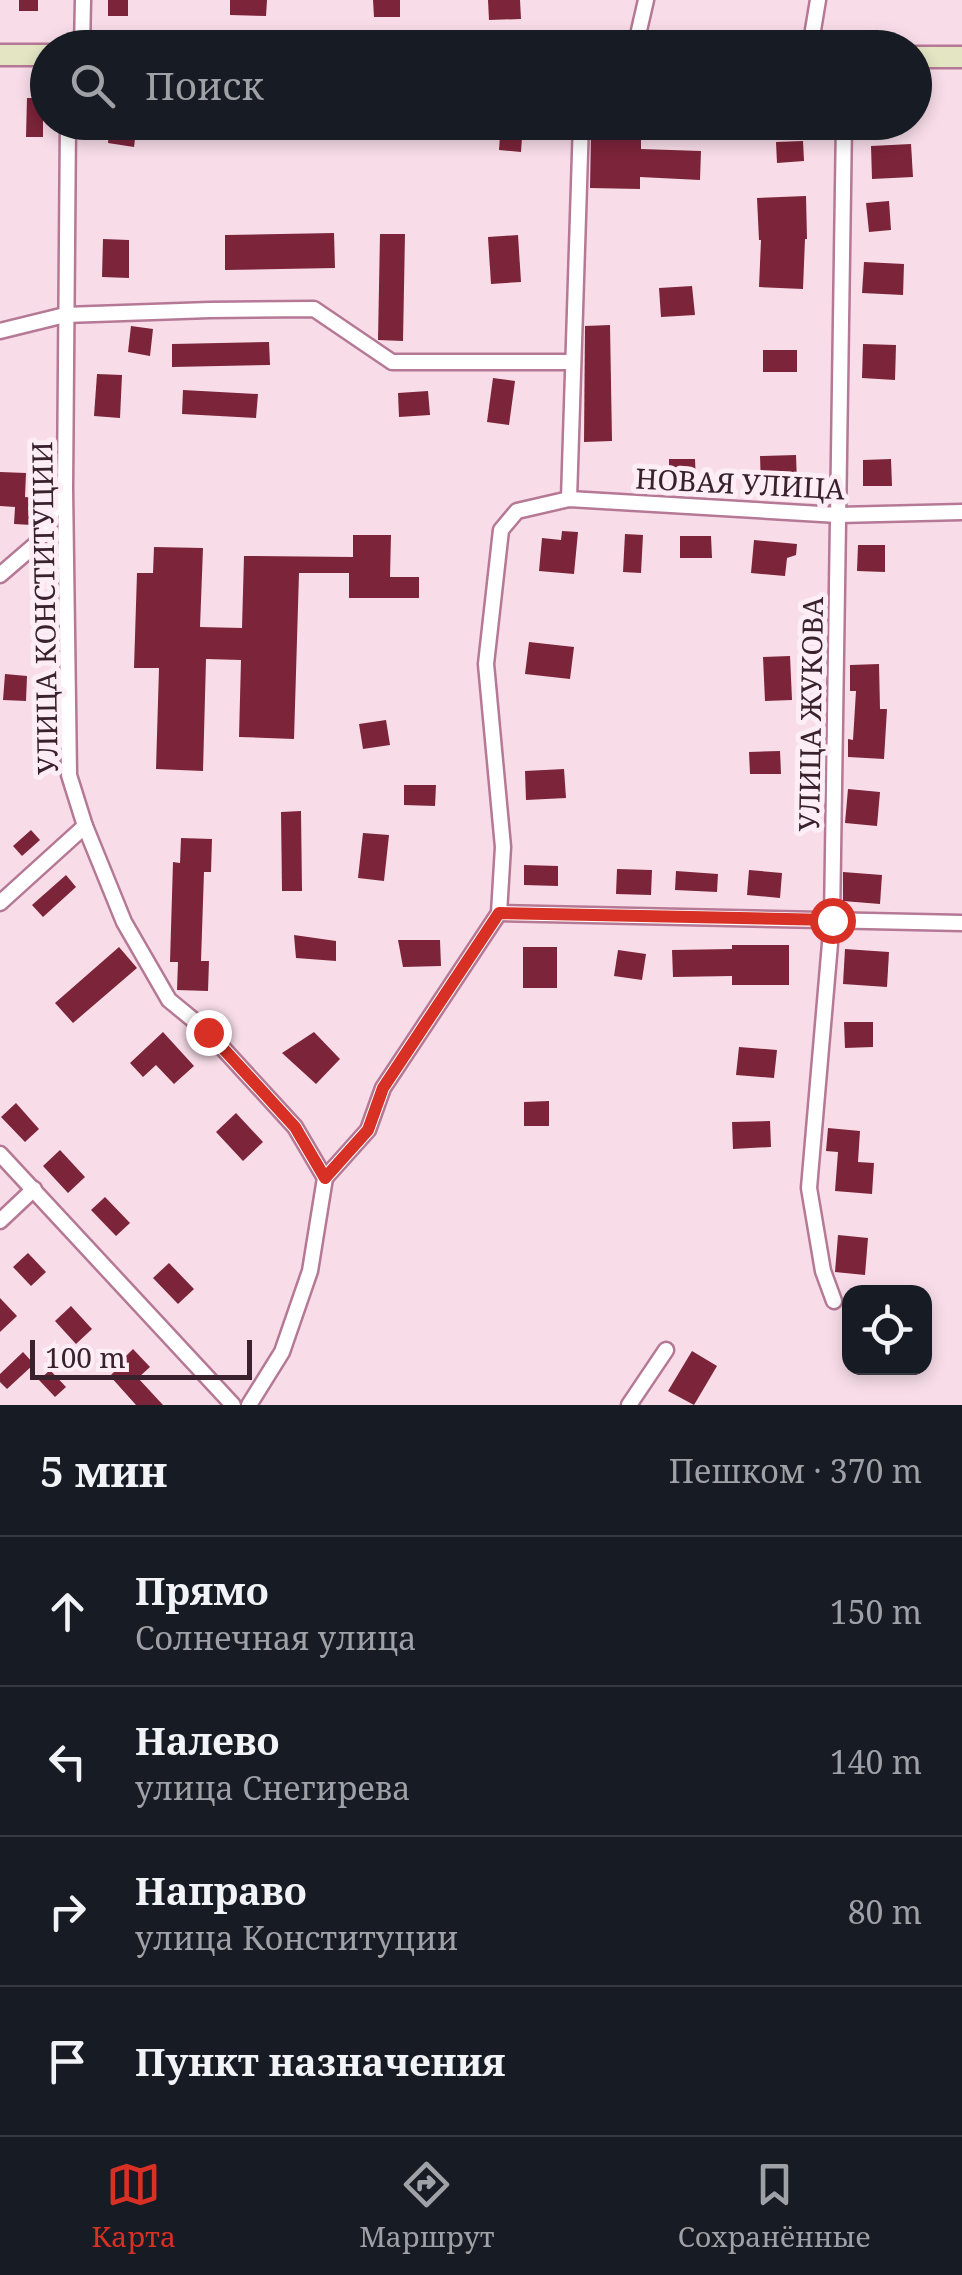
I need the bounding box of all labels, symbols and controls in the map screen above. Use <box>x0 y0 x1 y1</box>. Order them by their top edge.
search box <box>30 30 932 140</box>
icon: search <box>65 58 120 113</box>
text: Поиск <box>145 59 264 111</box>
street label: УЛИЦА КОНСТИТУЦИИ <box>22 441 66 775</box>
street label: НОВАЯ УЛИЦА <box>634 459 846 507</box>
street label: УЛИЦА ЖУКОВА <box>789 596 831 832</box>
route start <box>810 898 856 944</box>
route end <box>186 1010 232 1056</box>
map controls <box>842 1285 932 1375</box>
button: locate <box>842 1285 932 1375</box>
scale bar <box>30 1335 252 1380</box>
text: 100 m <box>45 1338 126 1376</box>
text: 5 мин <box>40 1442 167 1499</box>
text: Пешком · 370 m <box>669 1449 922 1492</box>
text: Прямо <box>135 1564 269 1616</box>
icon: ahead <box>40 1584 95 1639</box>
text: 150 m <box>830 1590 922 1633</box>
text: Солнечная улица <box>135 1616 417 1659</box>
text: Налево <box>135 1714 280 1766</box>
icon: left <box>40 1734 95 1789</box>
text: 140 m <box>830 1740 922 1783</box>
text: улица Снегирева <box>135 1766 411 1809</box>
text: Направо <box>135 1864 307 1916</box>
icon: right <box>40 1884 95 1939</box>
text: 80 m <box>848 1890 922 1933</box>
text: улица Конституции <box>135 1916 458 1959</box>
icon: arrive <box>40 2034 95 2089</box>
text: Пункт назначения <box>135 2035 505 2087</box>
tab: Карта <box>92 2157 176 2255</box>
tab: Маршрут <box>359 2157 495 2255</box>
tab: Сохранённые <box>678 2157 870 2255</box>

